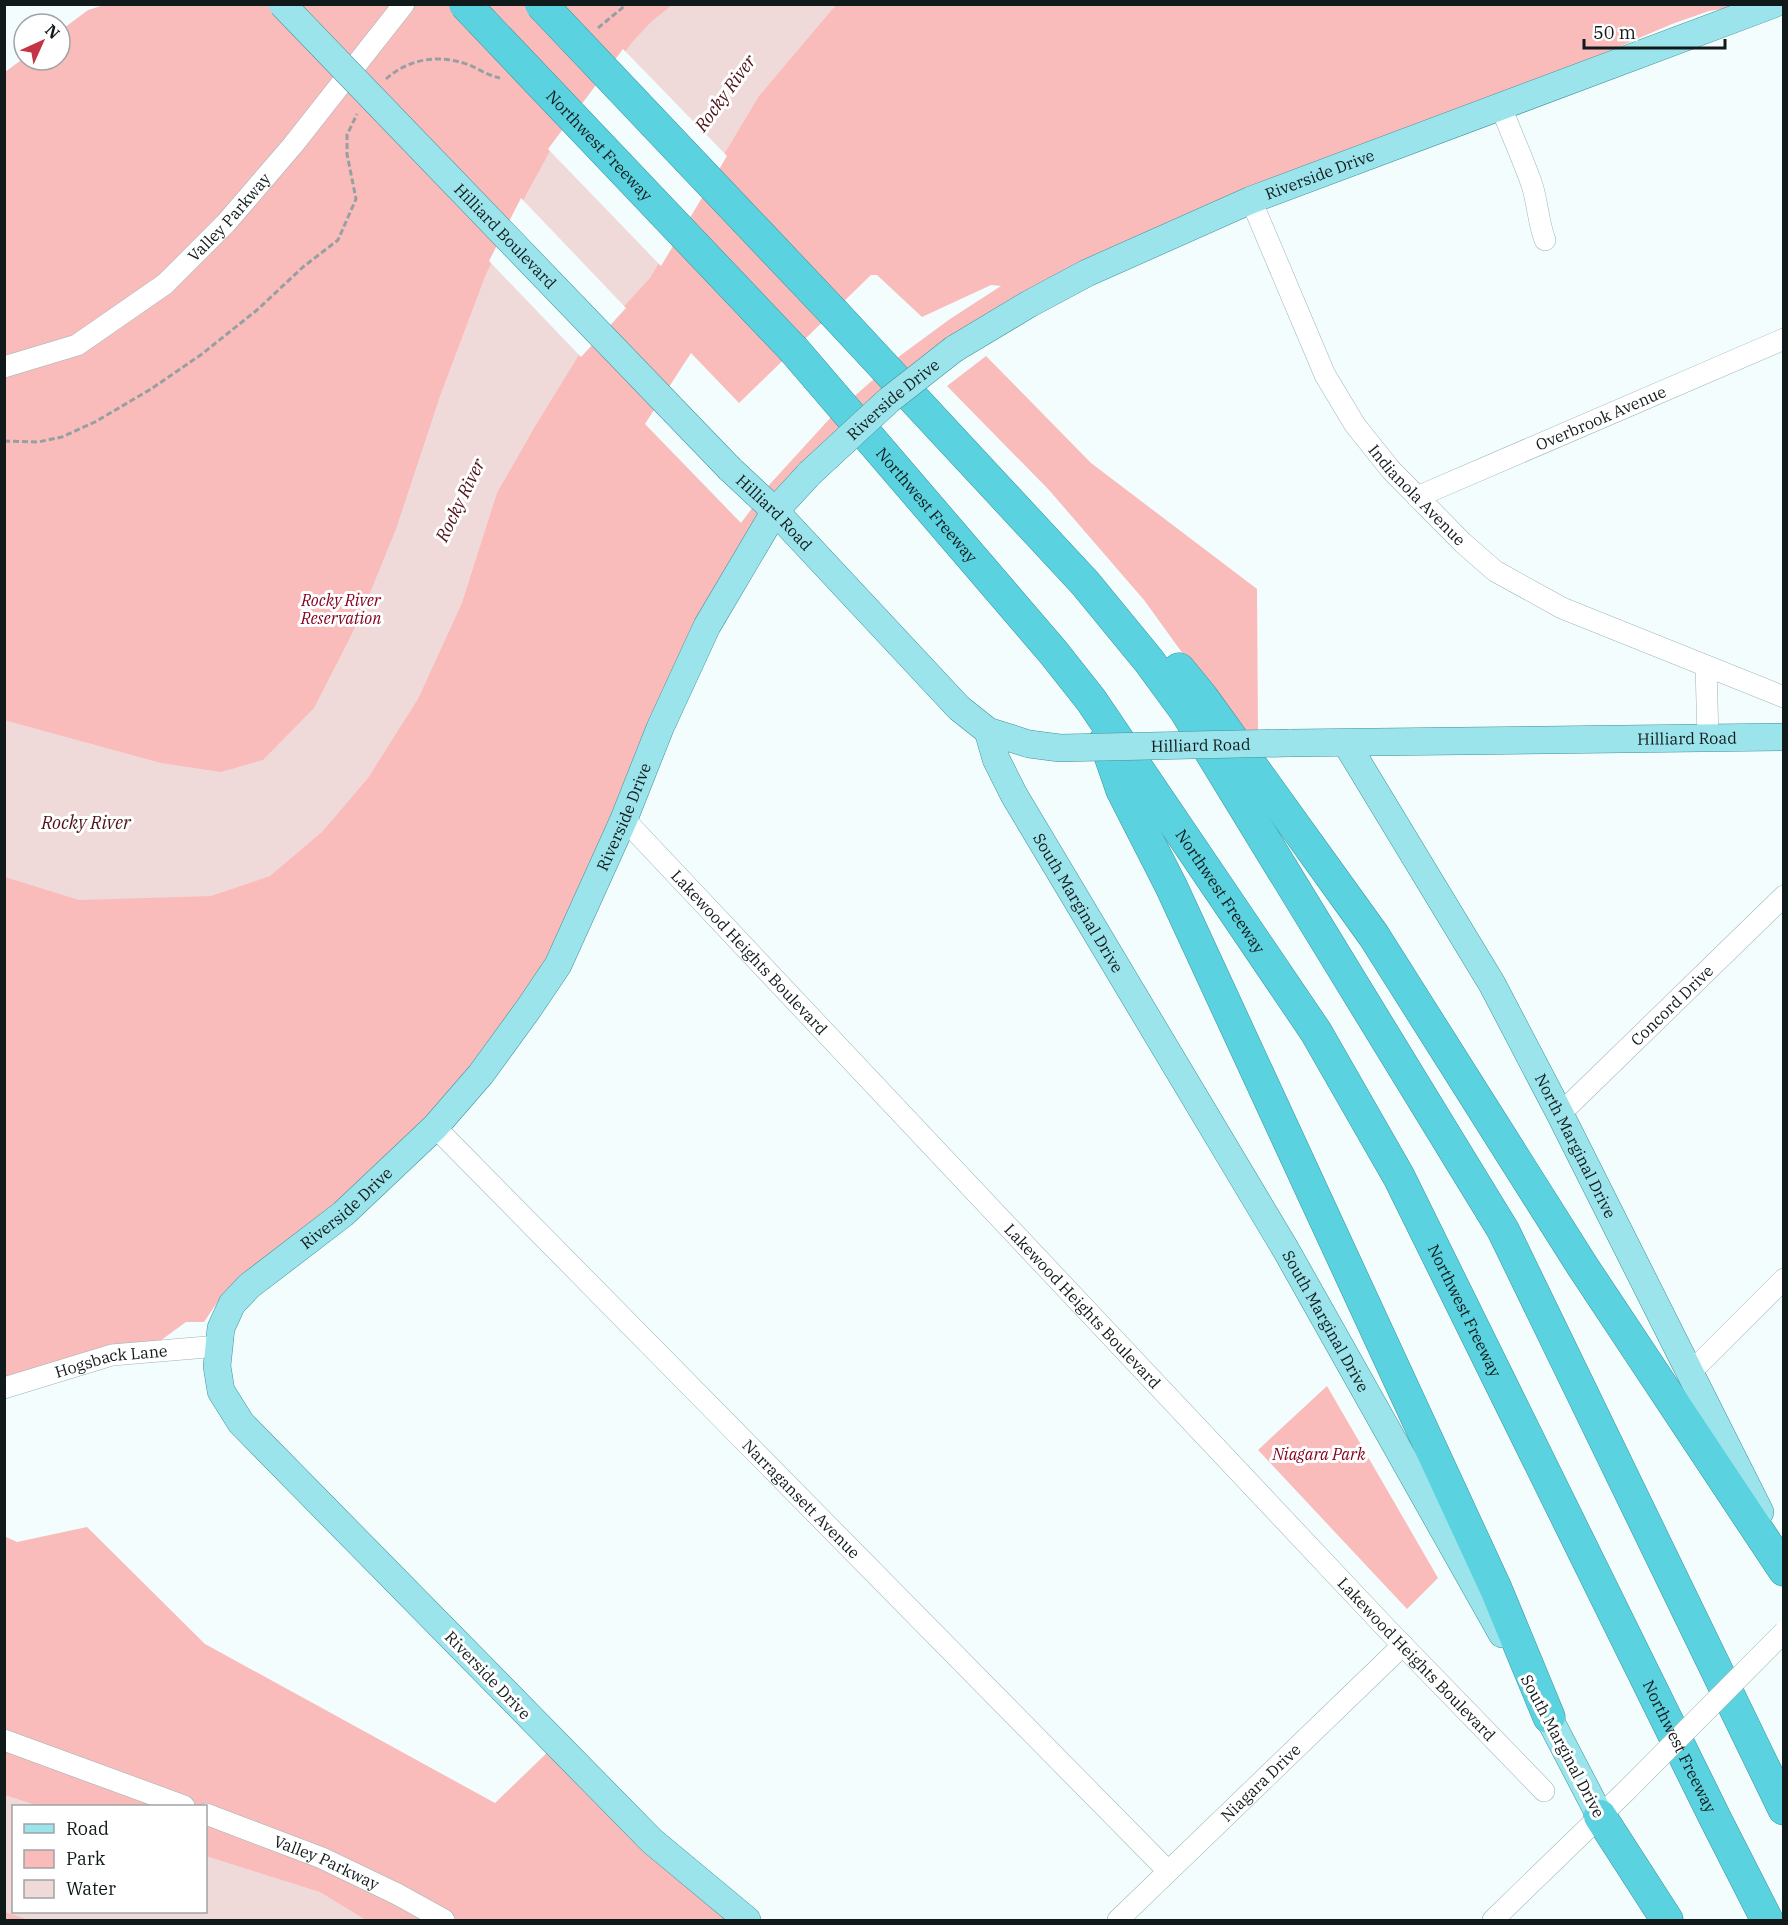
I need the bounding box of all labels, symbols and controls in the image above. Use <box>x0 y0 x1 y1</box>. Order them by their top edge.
north arrow <box>12 12 72 72</box>
scale bar <box>1584 12 1725 50</box>
text: N <box>41 20 64 43</box>
text: 50 m <box>1593 21 1636 44</box>
water label: Rocky River <box>689 49 761 137</box>
street label: Northwest Freeway <box>542 86 657 205</box>
street label: Riverside Drive <box>1262 145 1377 204</box>
street label: Valley Parkway <box>183 168 275 266</box>
street label: Hilliard Boulevard <box>450 179 561 293</box>
street label: Riverside Drive <box>842 354 943 444</box>
street label: Overbrook Avenue <box>1532 381 1669 455</box>
street label: Indianola Avenue <box>1364 440 1470 550</box>
street label: Northwest Freeway <box>872 443 982 567</box>
water label: Rocky River <box>430 454 490 546</box>
street label: Hilliard Road <box>732 470 817 555</box>
park label: Rocky River Reservation <box>300 590 382 628</box>
street label: Hilliard Road <box>1637 728 1737 749</box>
street label: Hilliard Road <box>1151 734 1251 756</box>
street label: Riverside Drive <box>592 760 655 874</box>
water label: Rocky River <box>40 811 132 834</box>
street label: Northwest Freeway <box>1171 825 1270 957</box>
street label: South Marginal Drive <box>1029 829 1128 976</box>
street label: Lakewood Heights Boulevard <box>667 866 832 1039</box>
street label: Concord Drive <box>1626 961 1717 1050</box>
street label: North Marginal Drive <box>1531 1070 1621 1221</box>
street label: Riverside Drive <box>296 1163 396 1253</box>
street label: Lakewood Heights Boulevard <box>1000 1219 1165 1393</box>
street label: Northwest Freeway <box>1424 1241 1506 1381</box>
street label: South Marginal Drive <box>1278 1247 1374 1395</box>
street label: Hogsback Lane <box>52 1340 168 1382</box>
street label: Narragansett Avenue <box>738 1435 864 1563</box>
park label: Niagara Park <box>1271 1444 1366 1464</box>
street label: Lakewood Heights Boulevard <box>1334 1573 1500 1745</box>
street label: Riverside Drive <box>441 1627 535 1723</box>
street label: South Marginal Drive <box>1517 1671 1609 1821</box>
street label: Northwest Freeway <box>1639 1677 1721 1816</box>
street label: Niagara Drive <box>1216 1739 1305 1826</box>
legend <box>12 1805 207 1913</box>
text: Road <box>66 1817 109 1840</box>
street label: Valley Parkway <box>271 1831 383 1894</box>
text: Park <box>66 1847 106 1870</box>
text: Water <box>66 1877 116 1900</box>

